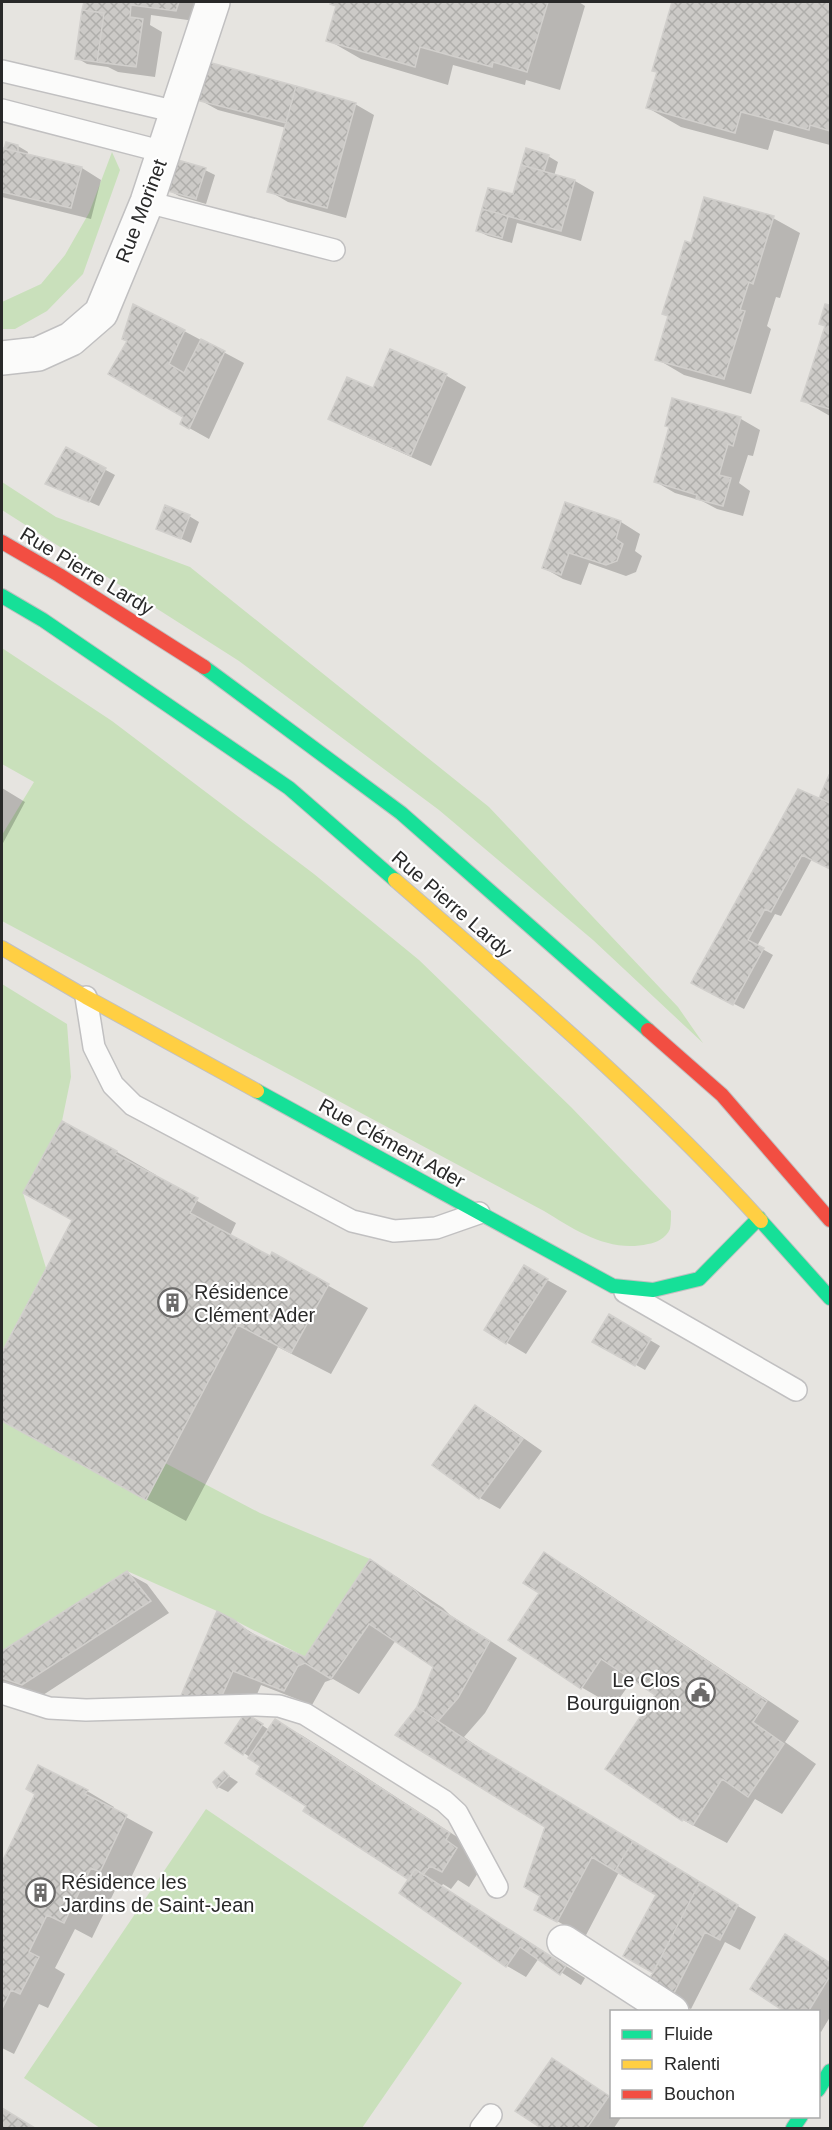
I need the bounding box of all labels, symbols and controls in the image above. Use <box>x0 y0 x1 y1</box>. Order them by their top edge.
street label: Rue Morinet <box>111 156 171 266</box>
street label: Rue Pierre Lardy <box>17 523 157 619</box>
street label: Rue Pierre Lardy <box>388 846 516 962</box>
street label: Rue Clément Ader <box>315 1094 469 1192</box>
place label: Résidence Clément Ader <box>194 1281 316 1326</box>
building icon: Résidence Clément Ader <box>157 1287 189 1319</box>
place label: Le Clos Bourguignon <box>567 1669 680 1714</box>
public building icon: Le Clos Bourguignon <box>685 1676 717 1708</box>
place label: Résidence les Jardins de Saint-Jean <box>61 1871 254 1916</box>
building icon: Résidence les Jardins de Saint-Jean <box>24 1877 56 1909</box>
legend <box>610 2010 820 2118</box>
text: Fluide <box>664 2024 713 2044</box>
text: Ralenti <box>664 2054 720 2074</box>
text: Bouchon <box>664 2084 735 2104</box>

